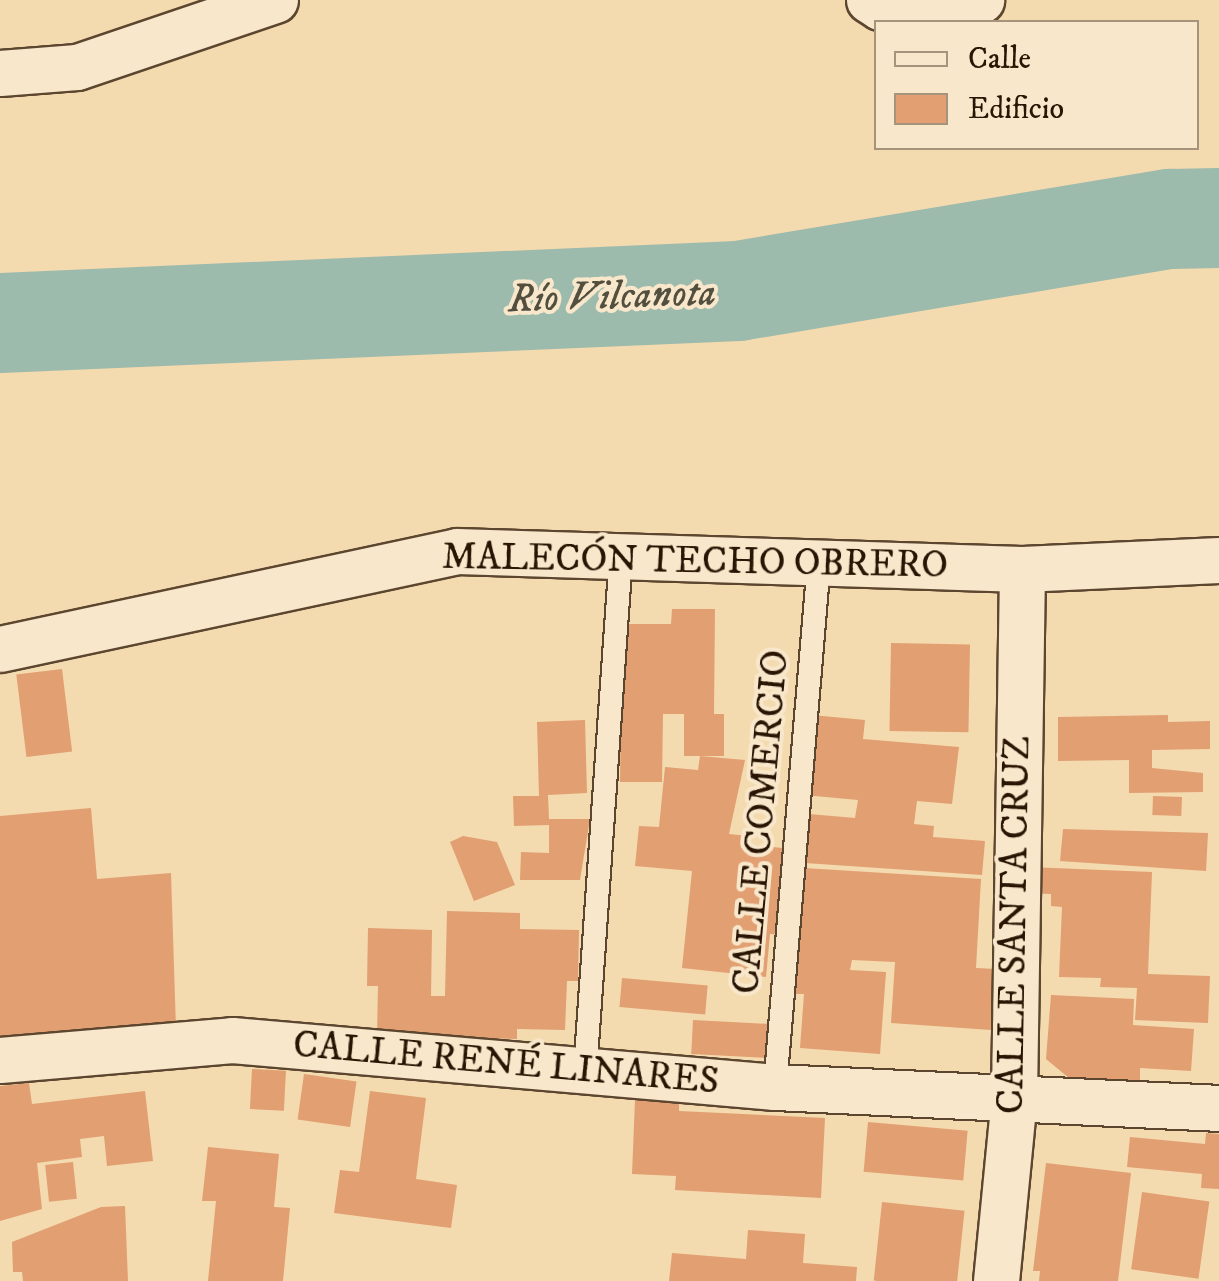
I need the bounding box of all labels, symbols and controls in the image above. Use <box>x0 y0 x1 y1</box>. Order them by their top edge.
legend <box>874 20 1199 150</box>
text: Calle <box>968 41 1031 78</box>
text: Edificio <box>968 91 1064 128</box>
water label: Río Vilcanota <box>507 269 717 325</box>
street label: MALECÓN TECHO OBRERO <box>442 535 948 589</box>
street label: CALLE COMERCIO <box>724 648 800 996</box>
street label: CALLE SANTA CRUZ <box>989 735 1041 1115</box>
street label: CALLE RENÉ LINARES <box>291 1023 721 1105</box>

